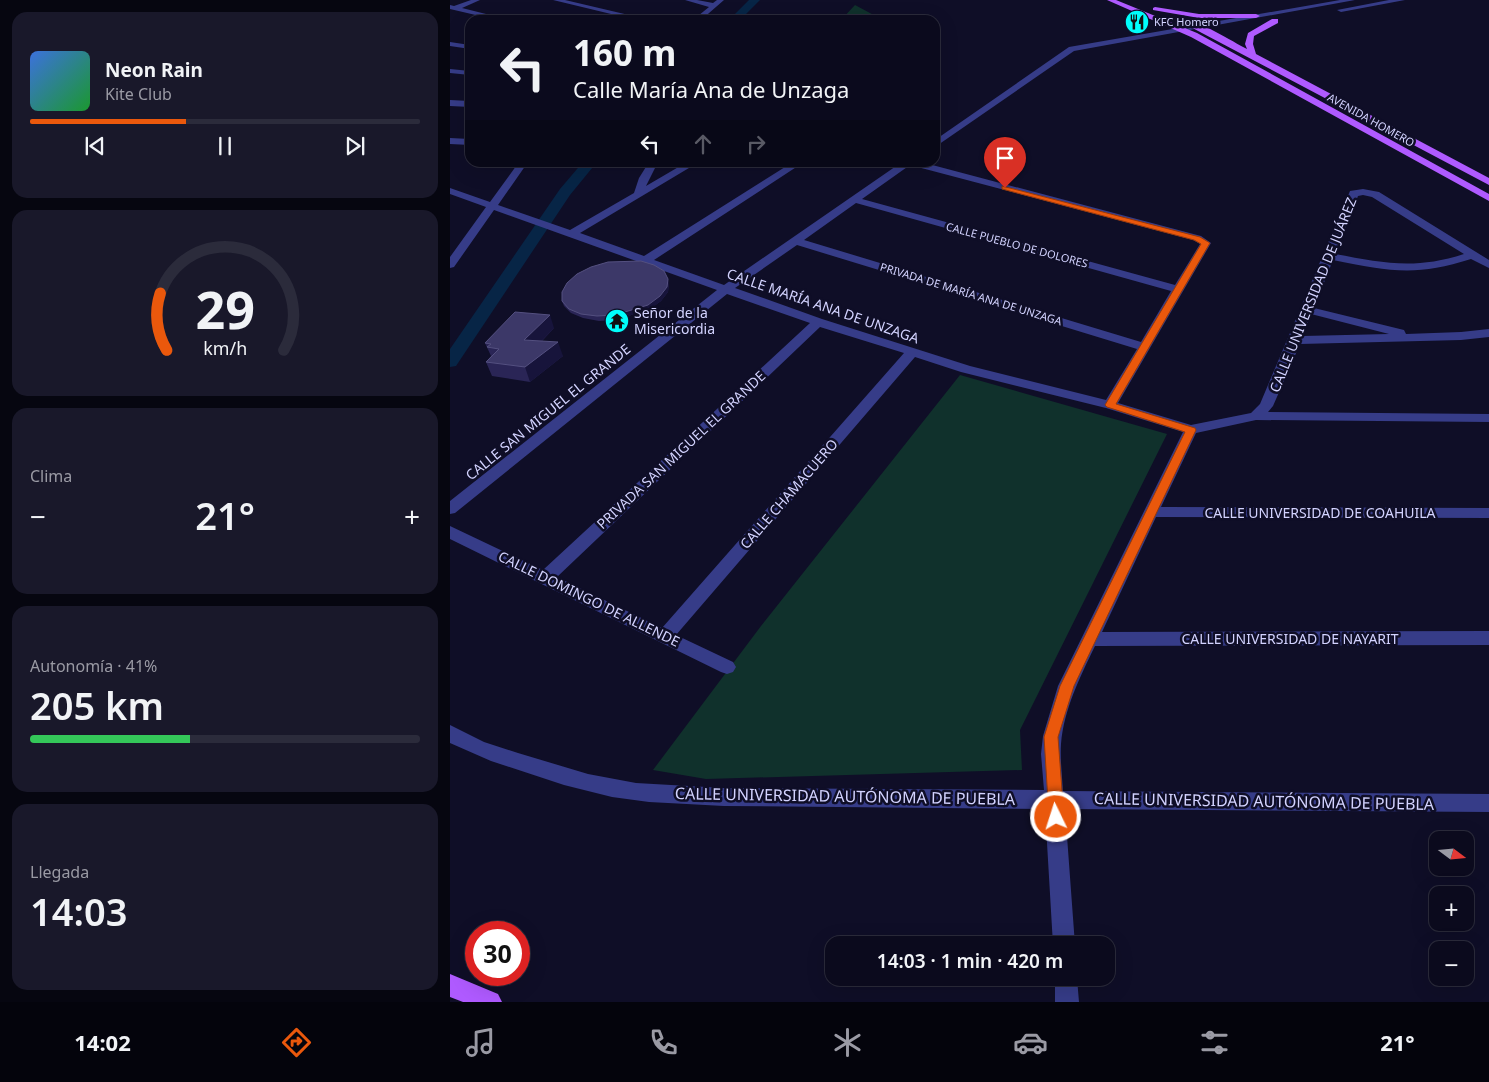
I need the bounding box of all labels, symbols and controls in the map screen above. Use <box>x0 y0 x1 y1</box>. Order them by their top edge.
restaurant icon: KFC Homero <box>1124 9 1150 35</box>
place label: KFC Homero <box>1154 14 1219 29</box>
text: 160 m <box>573 29 676 76</box>
icon: left <box>490 35 555 100</box>
text: Neon Rain <box>105 57 203 83</box>
text: Calle María Ana de Unzaga <box>573 74 849 104</box>
text: Kite Club <box>105 83 172 105</box>
street label: AVENIDA HOMERO <box>1325 89 1417 150</box>
icon: left <box>636 130 664 158</box>
icon: ahead <box>689 130 717 158</box>
icon: right <box>742 130 770 158</box>
icon: previous <box>81 132 109 160</box>
icon: pause <box>211 132 239 160</box>
icon: next <box>341 132 369 160</box>
pin <box>984 137 1026 188</box>
icon: arrive <box>991 144 1019 172</box>
street label: CALLE UNIVERSIDAD DE JUÁREZ <box>1265 195 1360 395</box>
street label: CALLE PUEBLO DE DOLORES <box>945 218 1090 271</box>
street label: PRIVADA DE MARÍA ANA DE UNZAGA <box>878 259 1065 329</box>
street label: CALLE MARÍA ANA DE UNZAGA <box>725 264 922 347</box>
text: 29 <box>195 273 255 344</box>
place label: Señor de la Misericordia <box>634 303 715 338</box>
temple icon: Señor de la Misericordia <box>604 308 630 334</box>
text: km/h <box>203 336 247 360</box>
street label: CALLE SAN MIGUEL EL GRANDE <box>461 339 634 484</box>
street label: PRIVADA SAN MIGUEL EL GRANDE <box>592 366 769 533</box>
street label: CALLE CHAMACUERO <box>736 435 842 553</box>
text: Clima <box>30 465 72 487</box>
text: 21° <box>195 489 255 541</box>
text: − <box>30 497 46 535</box>
text: + <box>404 497 420 535</box>
street label: CALLE UNIVERSIDAD DE COAHUILA <box>1204 503 1436 522</box>
street label: CALLE DOMINGO DE ALLENDE <box>495 546 683 651</box>
street label: CALLE UNIVERSIDAD DE NAYARIT <box>1181 629 1399 648</box>
text: Autonomía · 41% <box>30 655 157 677</box>
text: 205 km <box>30 679 164 731</box>
street label: CALLE UNIVERSIDAD AUTÓNOMA DE PUEBLA <box>675 782 1016 810</box>
street label: CALLE UNIVERSIDAD AUTÓNOMA DE PUEBLA <box>1094 787 1435 815</box>
position arrow <box>1029 790 1081 842</box>
north arrow <box>1429 831 1474 876</box>
map controls <box>1429 831 1474 986</box>
text: Llegada <box>30 861 89 883</box>
text: 14:03 <box>30 885 127 937</box>
button: + <box>1429 886 1474 931</box>
speed limit sign: 30 <box>465 921 530 986</box>
button: − <box>1429 941 1474 986</box>
text: 14:03 · 1 min · 420 m <box>877 948 1063 974</box>
icon: directions <box>279 1025 314 1060</box>
icon: music <box>463 1025 498 1060</box>
icon: phone <box>646 1025 681 1060</box>
icon: climate <box>830 1025 865 1060</box>
icon: car <box>1013 1025 1048 1060</box>
icon: filters <box>1197 1025 1232 1060</box>
text: 14:02 <box>74 1027 131 1057</box>
text: 21° <box>1380 1027 1415 1057</box>

